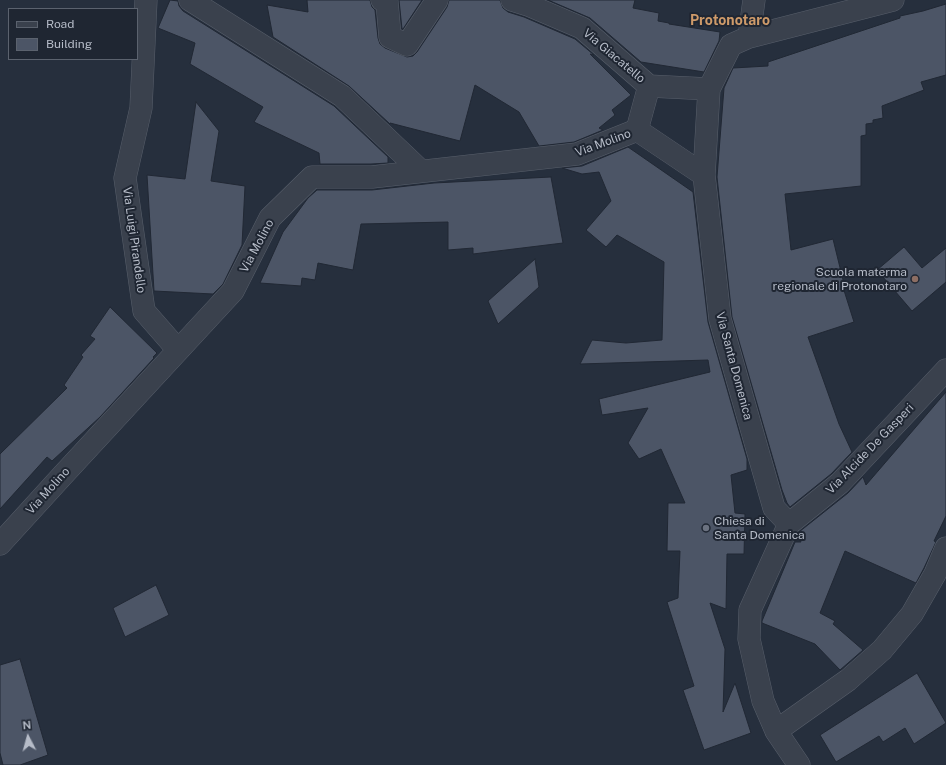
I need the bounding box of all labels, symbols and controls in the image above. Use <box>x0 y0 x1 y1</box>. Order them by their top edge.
legend <box>8 8 138 60</box>
district label: Protonotaro <box>690 13 770 29</box>
text: Road <box>46 17 74 31</box>
street label: Via Giacatello <box>580 26 648 86</box>
text: Building <box>46 37 92 51</box>
street label: Via Molino <box>573 126 633 160</box>
street label: Via Luigi Pirandello <box>119 186 149 294</box>
street label: Via Molino <box>237 217 277 275</box>
place label: Scuola materma regionale di Protonotaro <box>773 265 907 293</box>
marker: Scuola materma regionale di Protonotaro <box>910 274 920 284</box>
street label: Via Santa Domenica <box>713 310 755 422</box>
street label: Via Alcide De Gasperi <box>823 401 917 497</box>
street label: Via Molino <box>23 465 73 517</box>
place label: Chiesa di Santa Domenica <box>714 514 805 542</box>
marker: Chiesa di Santa Domenica <box>701 523 711 533</box>
north arrow <box>8 717 48 757</box>
text: N <box>22 719 32 731</box>

